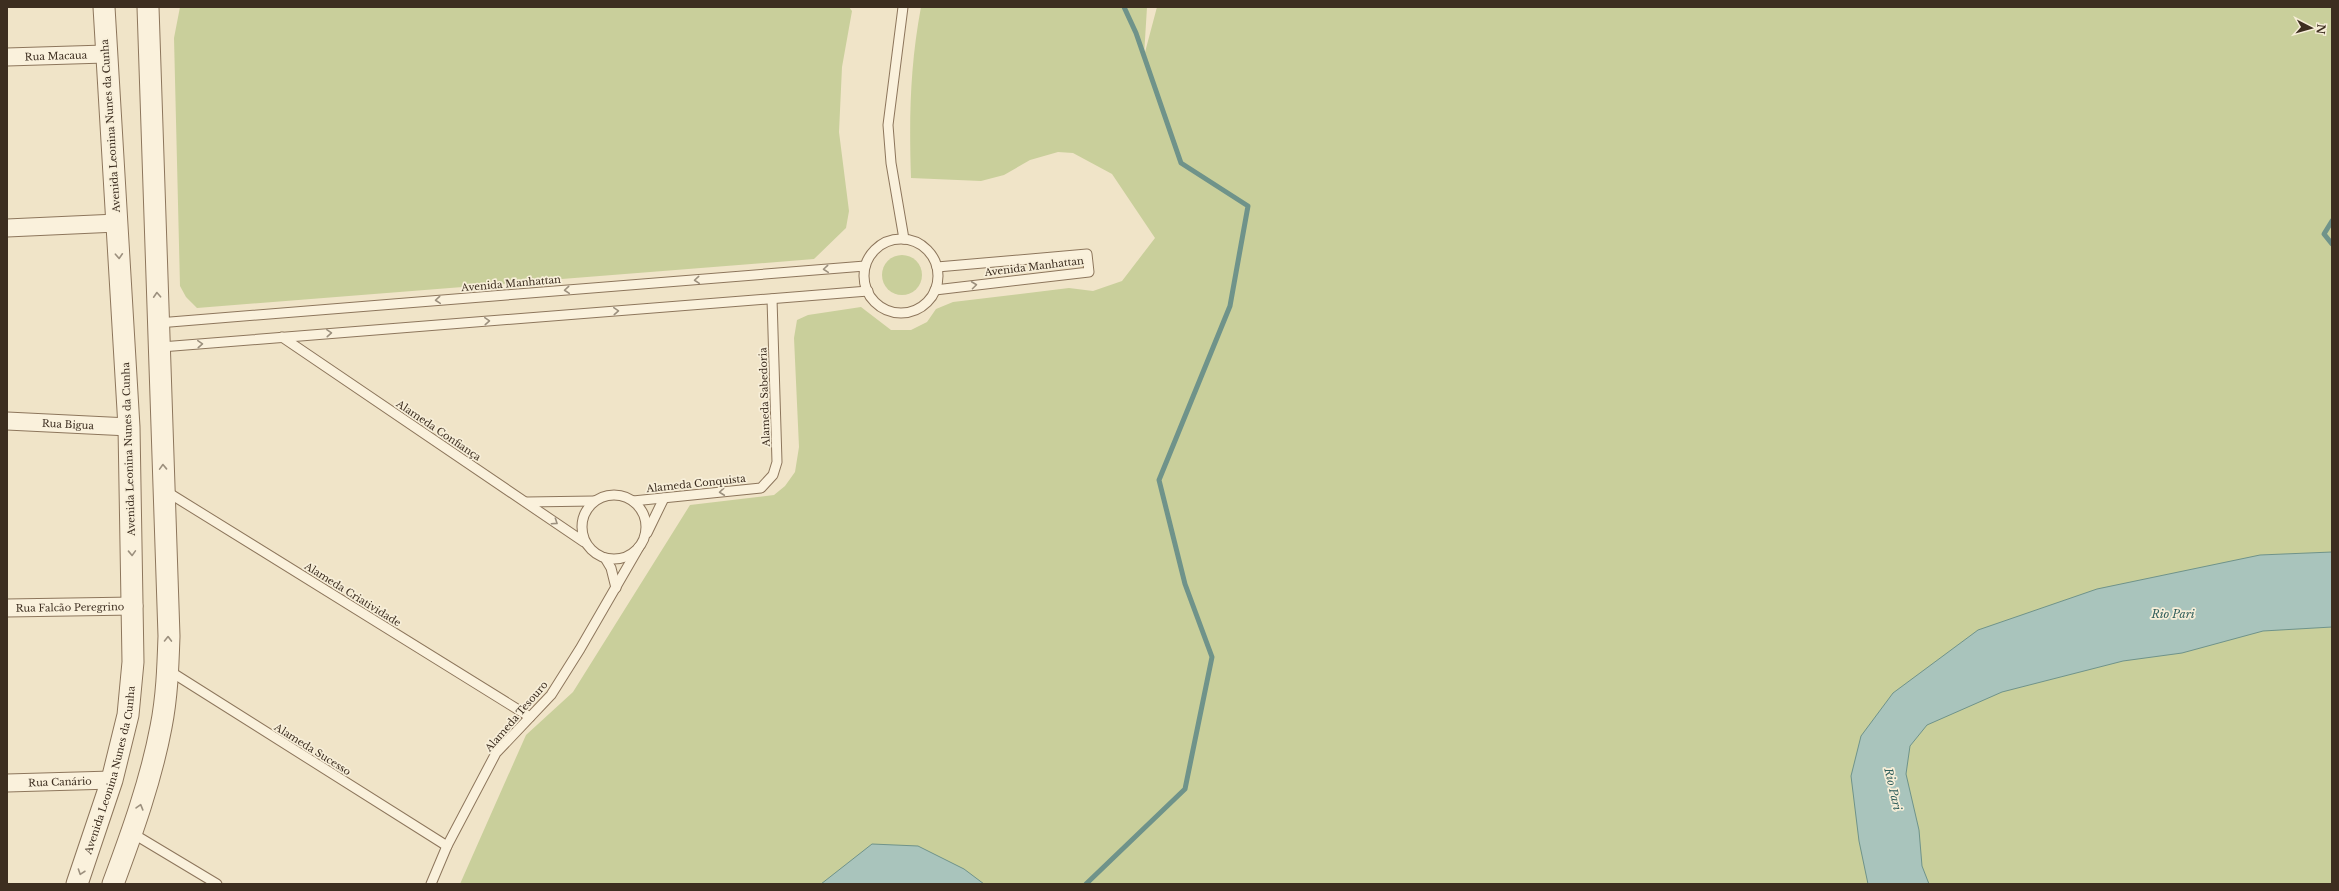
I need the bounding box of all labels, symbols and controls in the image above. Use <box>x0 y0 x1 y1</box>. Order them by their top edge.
north arrow <box>2291 8 2331 48</box>
text: N <box>2313 23 2328 36</box>
street label: Avenida Leonina Nunes da Cunha <box>98 38 123 214</box>
street label: Rua Macaua <box>25 49 88 63</box>
one-way arrow <box>114 252 123 259</box>
street label: Avenida Manhattan <box>983 254 1085 279</box>
one-way arrow <box>823 265 830 274</box>
street label: Avenida Manhattan <box>460 273 561 294</box>
one-way arrow <box>694 275 700 284</box>
one-way arrow <box>970 281 977 290</box>
one-way arrow <box>564 285 570 294</box>
one-way arrow <box>153 292 161 298</box>
one-way arrow <box>435 296 441 305</box>
one-way arrow <box>613 307 619 316</box>
one-way arrow <box>484 317 490 326</box>
one-way arrow <box>326 329 332 338</box>
one-way arrow <box>197 339 203 348</box>
street label: Alameda Sabedoria <box>756 347 773 448</box>
street label: Avenida Leonina Nunes da Cunha <box>119 361 138 537</box>
street label: Alameda Confiança <box>393 397 484 464</box>
street label: Rua Bigua <box>41 417 95 432</box>
one-way arrow <box>159 464 167 470</box>
street label: Alameda Conquista <box>645 472 747 495</box>
one-way arrow <box>719 487 725 496</box>
one-way arrow <box>551 517 558 524</box>
one-way arrow <box>128 550 136 556</box>
street label: Alameda Criatividade <box>301 559 404 630</box>
street label: Rua Falcão Peregrino <box>16 600 125 615</box>
water label: Rio Pari <box>2150 607 2195 621</box>
one-way arrow <box>164 636 173 642</box>
street label: Alameda Tesouro <box>481 678 551 755</box>
street label: Avenida Leonina Nunes da Cunha <box>81 685 138 857</box>
street label: Alameda Sucesso <box>271 720 354 778</box>
water label: Rio Pari <box>1881 765 1905 812</box>
street label: Rua Canário <box>28 775 92 789</box>
one-way arrow <box>135 804 143 811</box>
one-way arrow <box>77 868 86 875</box>

